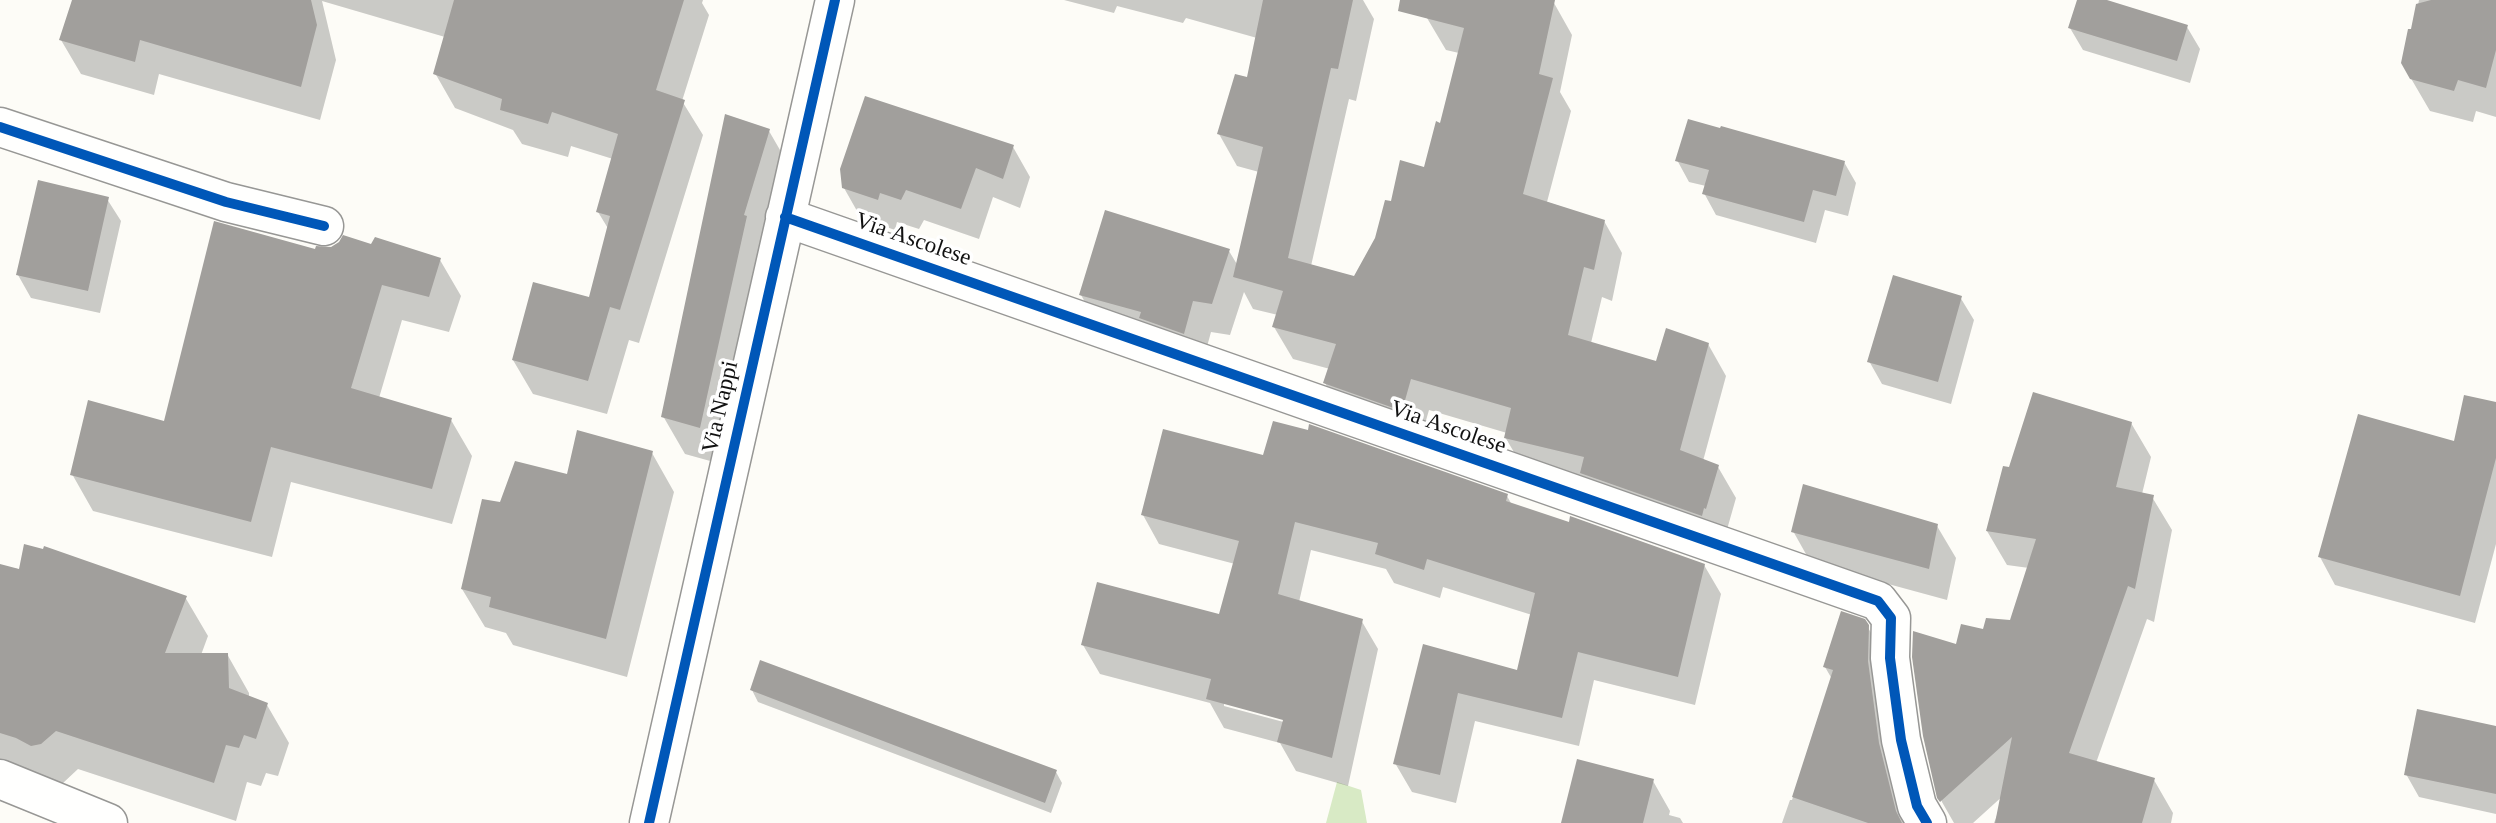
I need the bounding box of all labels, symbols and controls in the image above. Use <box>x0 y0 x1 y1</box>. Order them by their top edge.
street label: Via Ascolese <box>851 207 975 273</box>
street label: Via Nappi <box>697 358 745 456</box>
street label: Via Ascolese <box>1386 395 1510 461</box>

